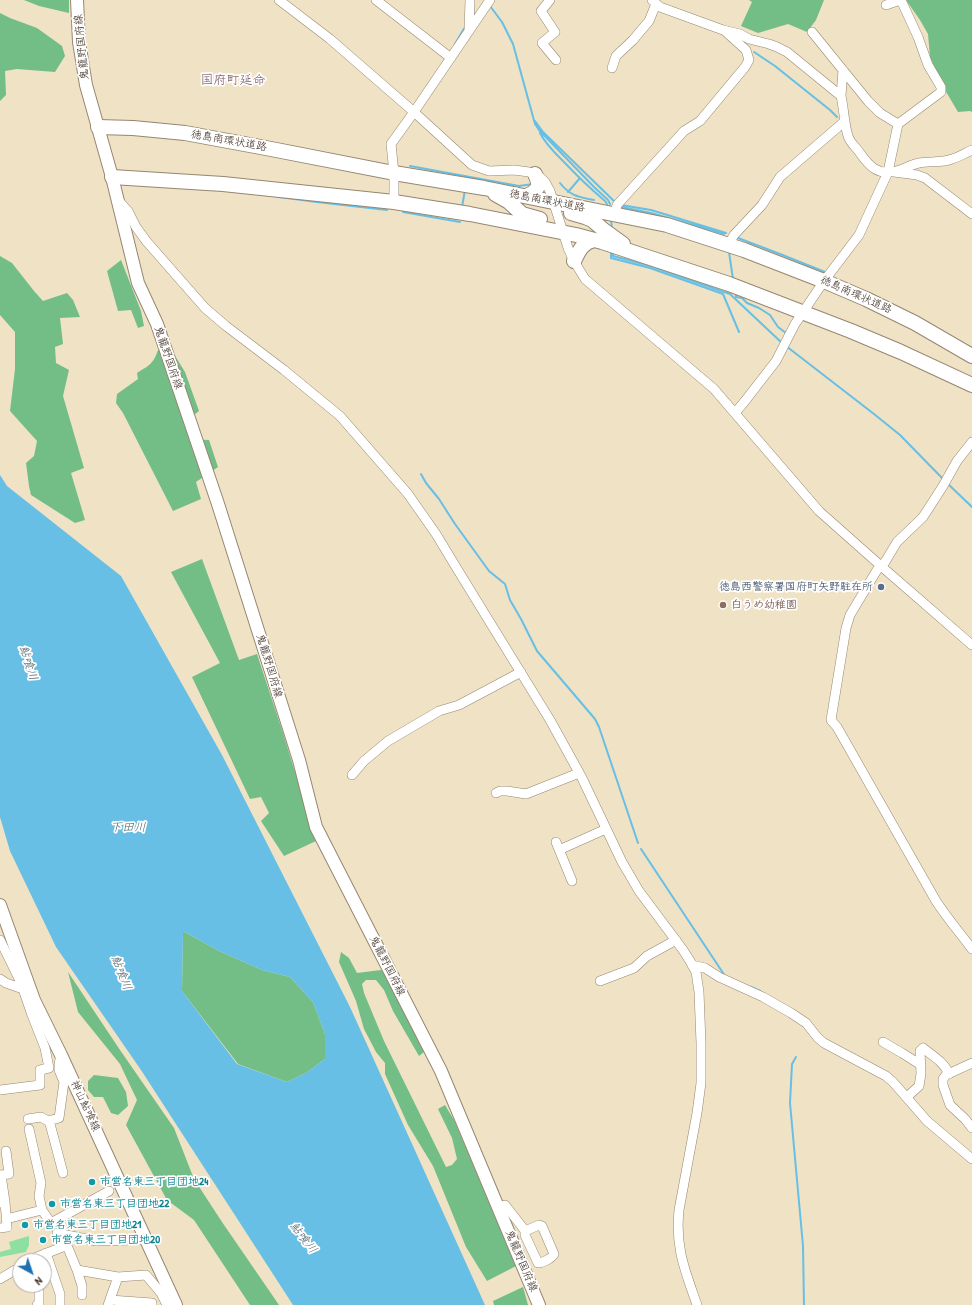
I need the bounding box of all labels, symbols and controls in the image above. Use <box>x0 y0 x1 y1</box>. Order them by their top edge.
street label: 鬼籠野国府線 <box>72 13 92 81</box>
district label: 国府町延命 <box>201 73 265 89</box>
street label: 徳島南環状道路 <box>190 128 268 154</box>
street label: 徳島南環状道路 <box>508 187 586 215</box>
street label: 徳島南環状道路 <box>818 273 894 317</box>
street label: 鬼籠野国府線 <box>151 325 185 391</box>
place label: 徳島西警察署国府町矢野駐在所 <box>719 580 873 594</box>
marker: 徳島西警察署国府町矢野駐在所 <box>876 582 886 592</box>
place label: 白うめ幼稚園 <box>731 598 797 612</box>
marker: 白うめ幼稚園 <box>718 600 728 610</box>
street label: 鬼籠野国府線 <box>253 633 285 699</box>
water label: 鮎喰川 <box>16 644 40 682</box>
water label: 下田川 <box>110 821 146 835</box>
street label: 鬼籠野国府線 <box>366 934 408 998</box>
water label: 鮎喰川 <box>108 954 134 992</box>
street label: 神山鮎喰線 <box>67 1078 103 1134</box>
place label: 市営名東三丁目団地24 <box>100 1175 208 1189</box>
marker: 市営名東三丁目団地24 <box>87 1177 97 1187</box>
place label: 市営名東三丁目団地22 <box>60 1197 169 1211</box>
marker: 市営名東三丁目団地22 <box>47 1199 57 1209</box>
place label: 市営名東三丁目団地21 <box>33 1218 141 1232</box>
water label: 鮎喰川 <box>286 1219 320 1257</box>
marker: 市営名東三丁目団地21 <box>20 1220 30 1230</box>
street label: 鬼籠野国府線 <box>502 1228 540 1294</box>
place label: 市営名東三丁目団地20 <box>51 1233 160 1247</box>
marker: 市営名東三丁目団地20 <box>38 1235 48 1245</box>
north arrow <box>12 1253 52 1293</box>
text: N <box>32 1274 46 1289</box>

